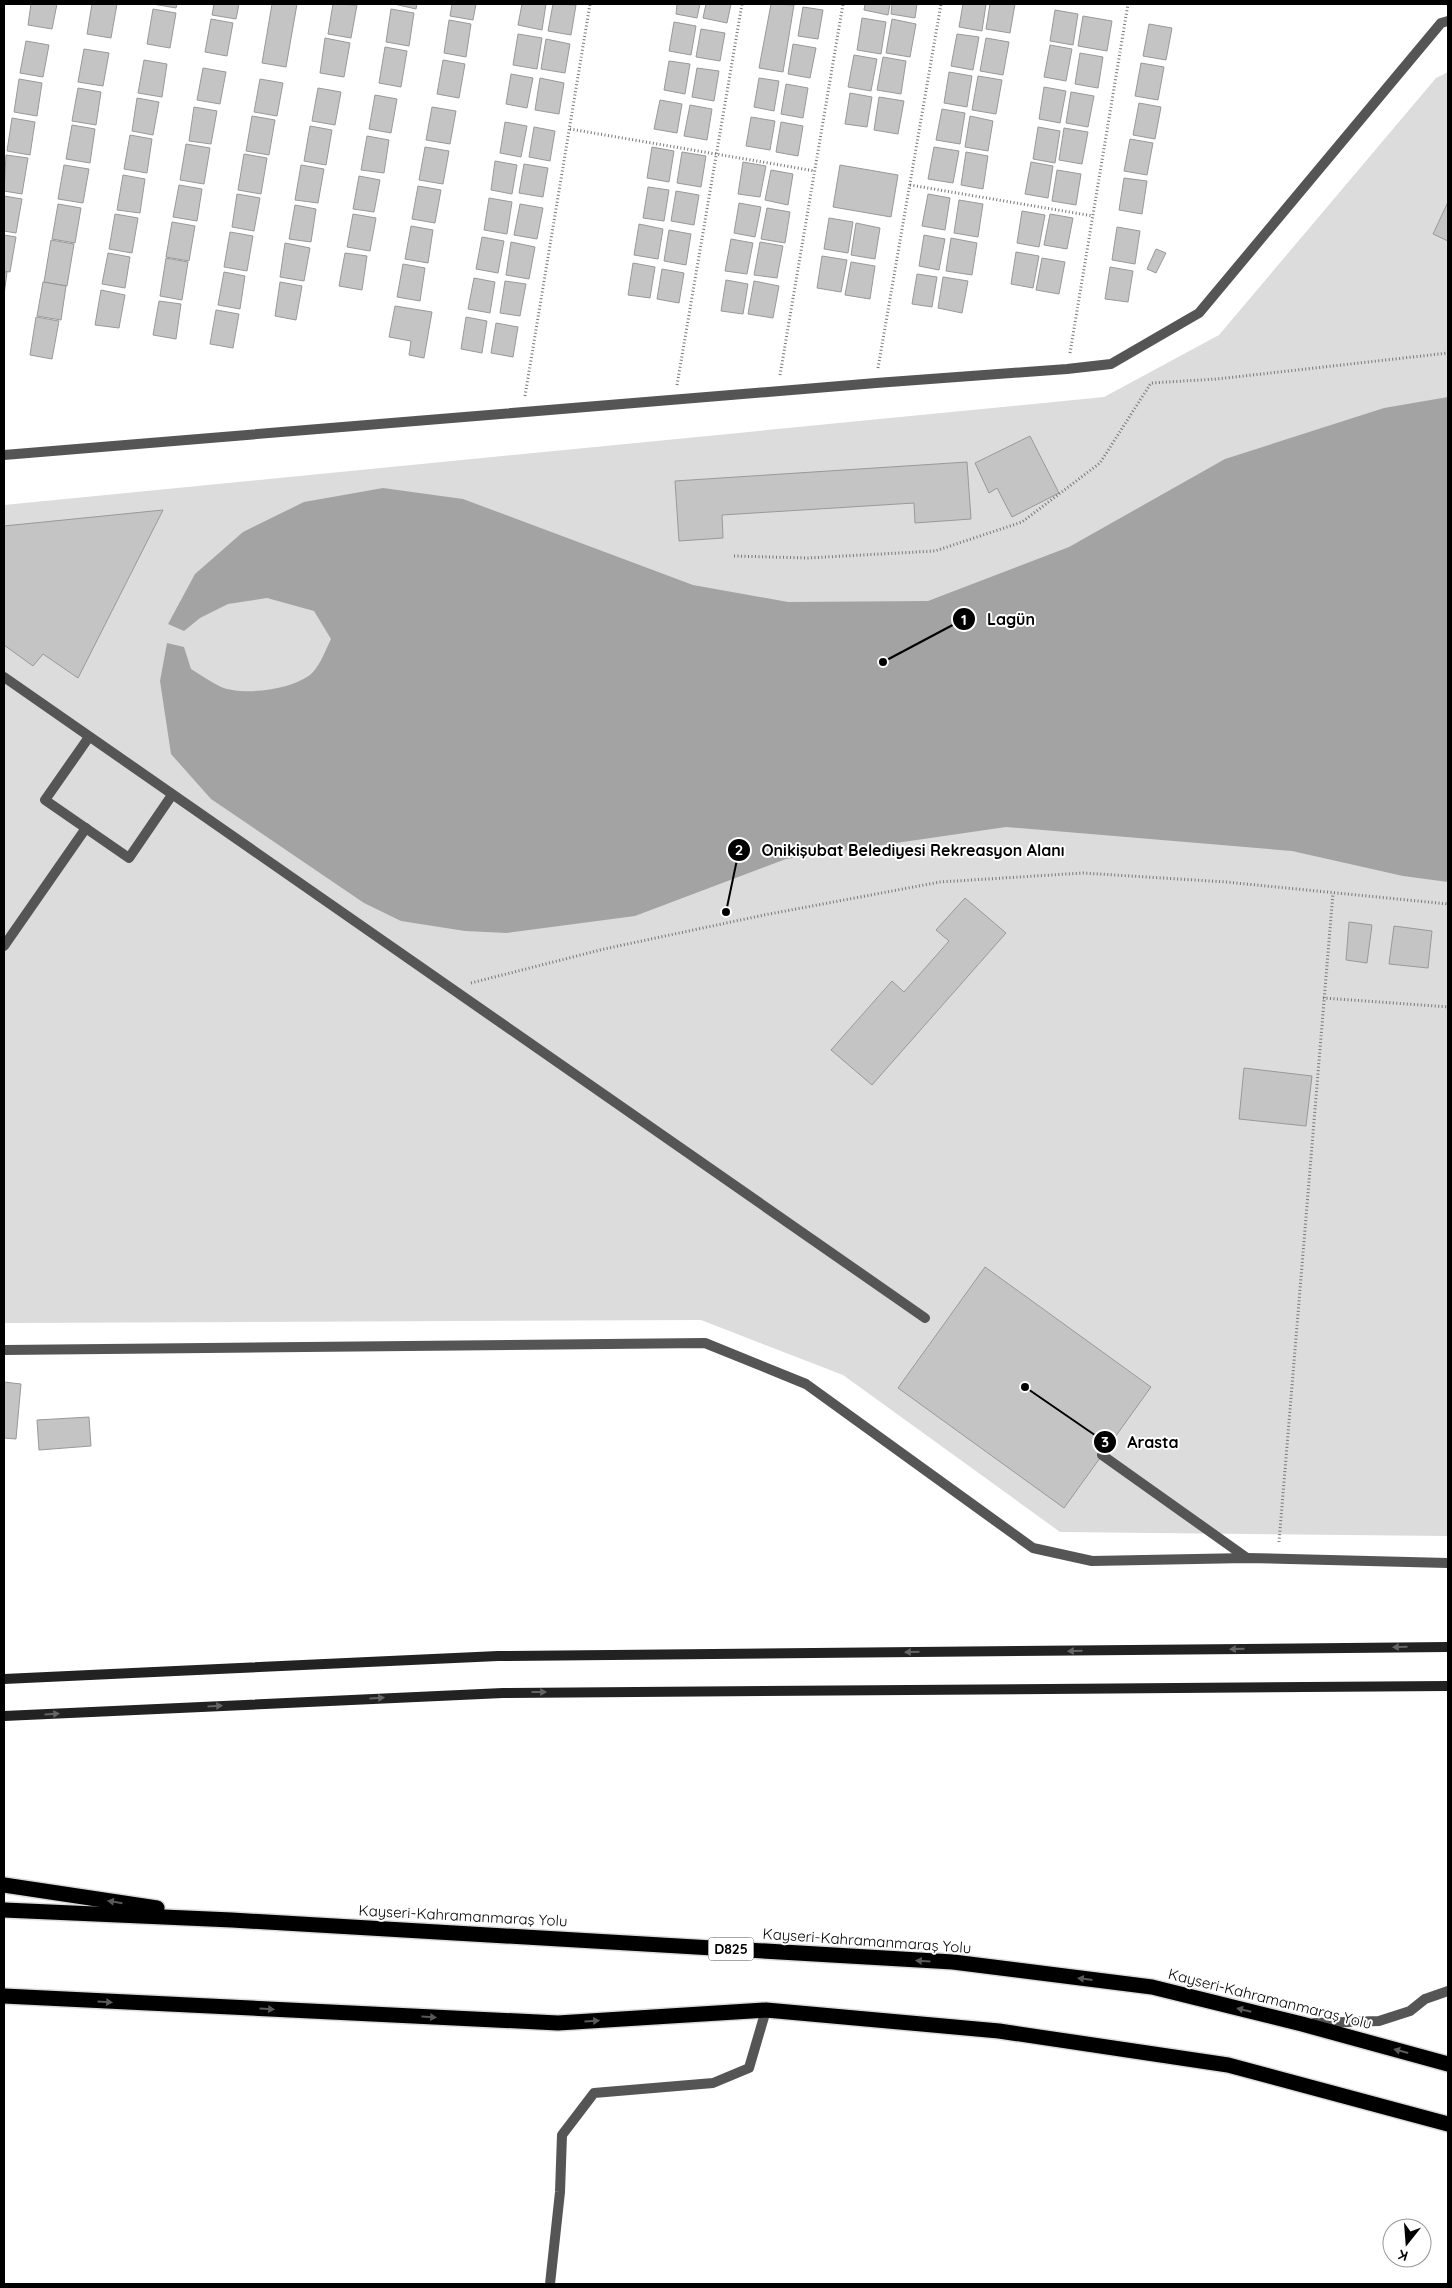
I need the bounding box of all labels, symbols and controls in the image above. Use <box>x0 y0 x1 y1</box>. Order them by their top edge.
callout: Lagün <box>952 604 1045 635</box>
text: Lagün <box>987 609 1035 629</box>
text: 1 <box>961 610 967 629</box>
callout: Onikişubat Belediyesi Rekreasyon Alanı <box>726 835 1074 866</box>
text: 2 <box>735 840 743 859</box>
text: Onikişubat Belediyesi Rekreasyon Alanı <box>761 840 1065 860</box>
callout: Arasta <box>1093 1426 1189 1457</box>
text: 3 <box>1101 1432 1109 1451</box>
text: Arasta <box>1127 1432 1179 1452</box>
one-way arrow <box>1391 1644 1407 1652</box>
one-way arrow <box>1229 1645 1245 1653</box>
one-way arrow <box>1066 1647 1082 1655</box>
one-way arrow <box>904 1648 920 1656</box>
one-way arrow <box>532 1688 548 1696</box>
one-way arrow <box>369 1694 385 1702</box>
one-way arrow <box>207 1702 223 1710</box>
one-way arrow <box>45 1709 61 1717</box>
one-way arrow <box>106 1898 122 1906</box>
street label: Kayseri-Kahramanmaraş Yolu <box>358 1901 568 1930</box>
street label: Kayseri-Kahramanmaraş Yolu <box>762 1924 972 1957</box>
road number: D825 <box>708 1938 754 1960</box>
one-way arrow <box>915 1956 931 1964</box>
street label: Kayseri-Kahramanmaraş Yolu <box>1166 1964 1374 2033</box>
one-way arrow <box>1077 1974 1093 1982</box>
one-way arrow <box>97 1998 113 2006</box>
one-way arrow <box>1237 2005 1252 2013</box>
one-way arrow <box>259 2006 275 2014</box>
one-way arrow <box>422 2013 438 2021</box>
one-way arrow <box>584 2016 600 2024</box>
one-way arrow <box>1394 2046 1409 2054</box>
north arrow <box>1382 2218 1432 2268</box>
text: K <box>1396 2245 1410 2265</box>

